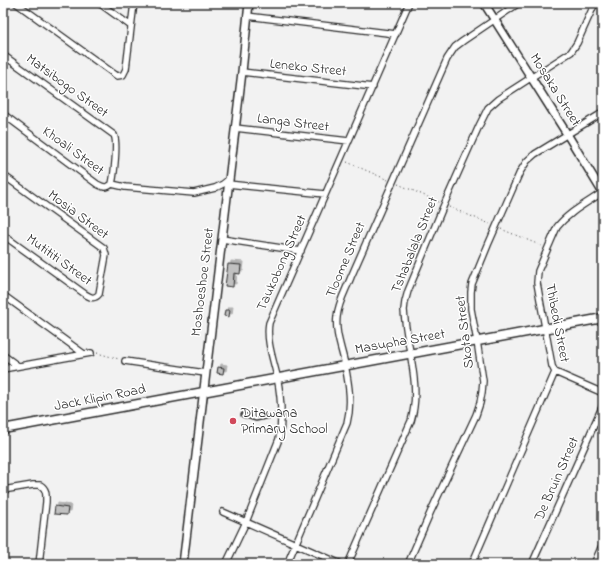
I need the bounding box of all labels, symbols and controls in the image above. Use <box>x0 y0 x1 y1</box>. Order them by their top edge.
street label: Matsibogo Street <box>21 49 113 124</box>
street label: Mosaka Street <box>524 49 586 131</box>
street label: Leneko Street <box>269 54 348 82</box>
street label: Langa Street <box>256 108 330 139</box>
street label: Khoali Street <box>38 121 109 181</box>
street label: Mosia Street <box>43 185 113 245</box>
street label: Tshabalala Street <box>386 193 444 296</box>
street label: Taukobong Street <box>251 211 314 315</box>
street label: Tloome Street <box>321 218 372 301</box>
street label: Moshoeshoe Street <box>186 226 220 337</box>
street label: Mutititi Street <box>22 229 97 291</box>
street label: Thibedi Street <box>539 282 575 365</box>
street label: Skota Street <box>450 294 480 370</box>
street label: Masupha Street <box>353 324 447 360</box>
street label: Jack Klipin Road <box>52 379 148 417</box>
place label: Ditawana Primary School <box>240 403 328 441</box>
marker: Ditawana Primary School <box>228 416 238 426</box>
street label: De Bruin Street <box>529 433 585 525</box>

